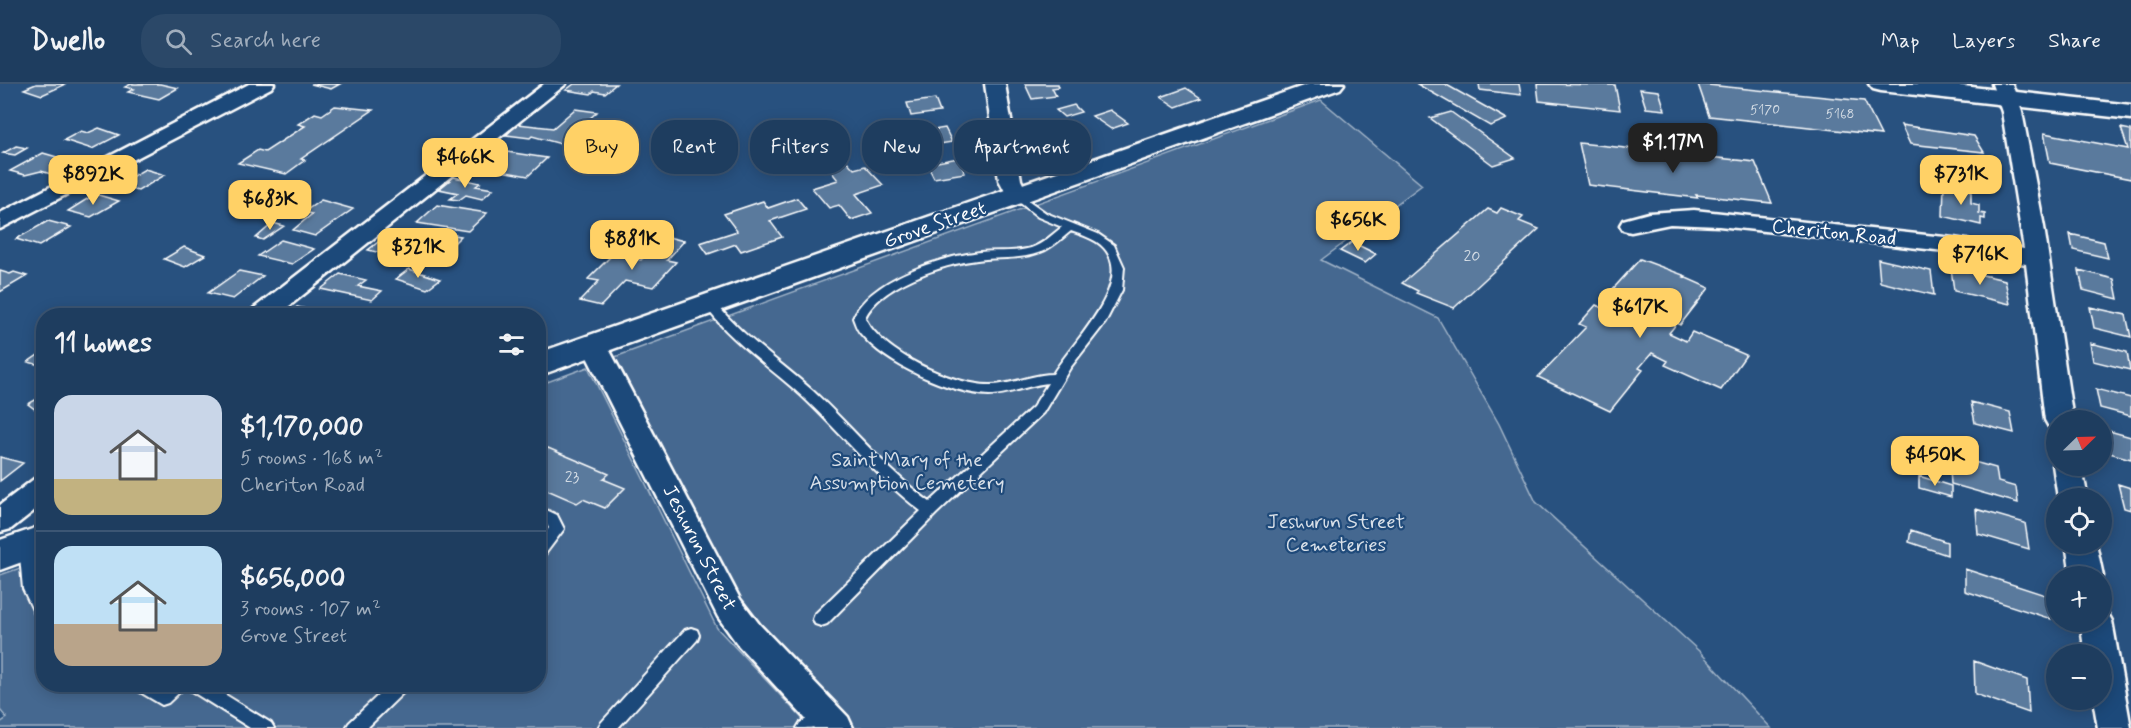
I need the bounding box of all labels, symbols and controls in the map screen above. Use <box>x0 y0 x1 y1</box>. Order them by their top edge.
search box <box>141 14 561 68</box>
text: Dwello <box>30 23 105 60</box>
icon: search <box>162 25 195 58</box>
text: Search here <box>210 27 321 55</box>
text: Map <box>1881 27 1919 55</box>
text: Layers <box>1952 27 2015 55</box>
text: Share <box>2048 27 2101 55</box>
house number: 5170 <box>1750 101 1780 119</box>
house number: 5168 <box>1826 105 1854 123</box>
chip: Buy <box>564 120 639 174</box>
chip: Rent <box>651 120 738 174</box>
chip: Filters <box>750 120 850 174</box>
chip: New <box>862 120 942 174</box>
chip: Apartment <box>954 120 1091 174</box>
pin: $1.17M <box>1624 123 1722 174</box>
text: $1.17M <box>1642 129 1704 156</box>
pin: $466K <box>423 138 507 189</box>
text: $466K <box>436 144 494 171</box>
pin: $892K <box>51 155 135 206</box>
pin: $731K <box>1919 155 2003 206</box>
text: $892K <box>63 161 124 188</box>
text: $731K <box>1934 161 1988 188</box>
pin: $683K <box>228 180 312 231</box>
text: $683K <box>242 186 298 213</box>
street label: Grove Street <box>880 195 990 255</box>
pin: $656K <box>1316 201 1400 252</box>
text: $656K <box>1330 207 1386 234</box>
street label: Cheriton Road <box>1770 213 1898 253</box>
pin: $881K <box>590 220 674 271</box>
text: $881K <box>604 226 660 253</box>
pin: $321K <box>376 228 460 279</box>
text: $321K <box>391 234 445 261</box>
pin: $716K <box>1938 235 2022 286</box>
text: $716K <box>1952 241 2008 268</box>
house number: 20 <box>1464 246 1481 267</box>
pin: $617K <box>1598 288 1682 339</box>
text: $617K <box>1612 294 1668 321</box>
text: 11 homes <box>54 327 152 361</box>
icon: filters <box>495 328 528 361</box>
north arrow <box>2046 410 2112 476</box>
map controls <box>2046 410 2112 710</box>
text: $1,170,000 <box>240 411 363 445</box>
icon: home <box>102 419 174 491</box>
pin: $450K <box>1893 436 1977 487</box>
text: $450K <box>1905 442 1965 469</box>
text: 5 rooms · 168 m² <box>240 445 383 472</box>
park label: Saint Mary of the Assumption Cemetery <box>810 447 1004 497</box>
house number: 23 <box>565 467 580 488</box>
text: Cheriton Road <box>240 472 365 499</box>
street label: Jeshurun Street <box>656 480 742 616</box>
button: locate <box>2046 488 2112 554</box>
park label: Jeshurun Street Cemeteries <box>1267 509 1405 559</box>
text: $656,000 <box>240 562 345 596</box>
button: + <box>2046 566 2112 632</box>
icon: home <box>102 570 174 642</box>
text: 3 rooms · 107 m² <box>240 596 381 623</box>
text: Grove Street <box>240 623 347 650</box>
button: − <box>2046 644 2112 710</box>

